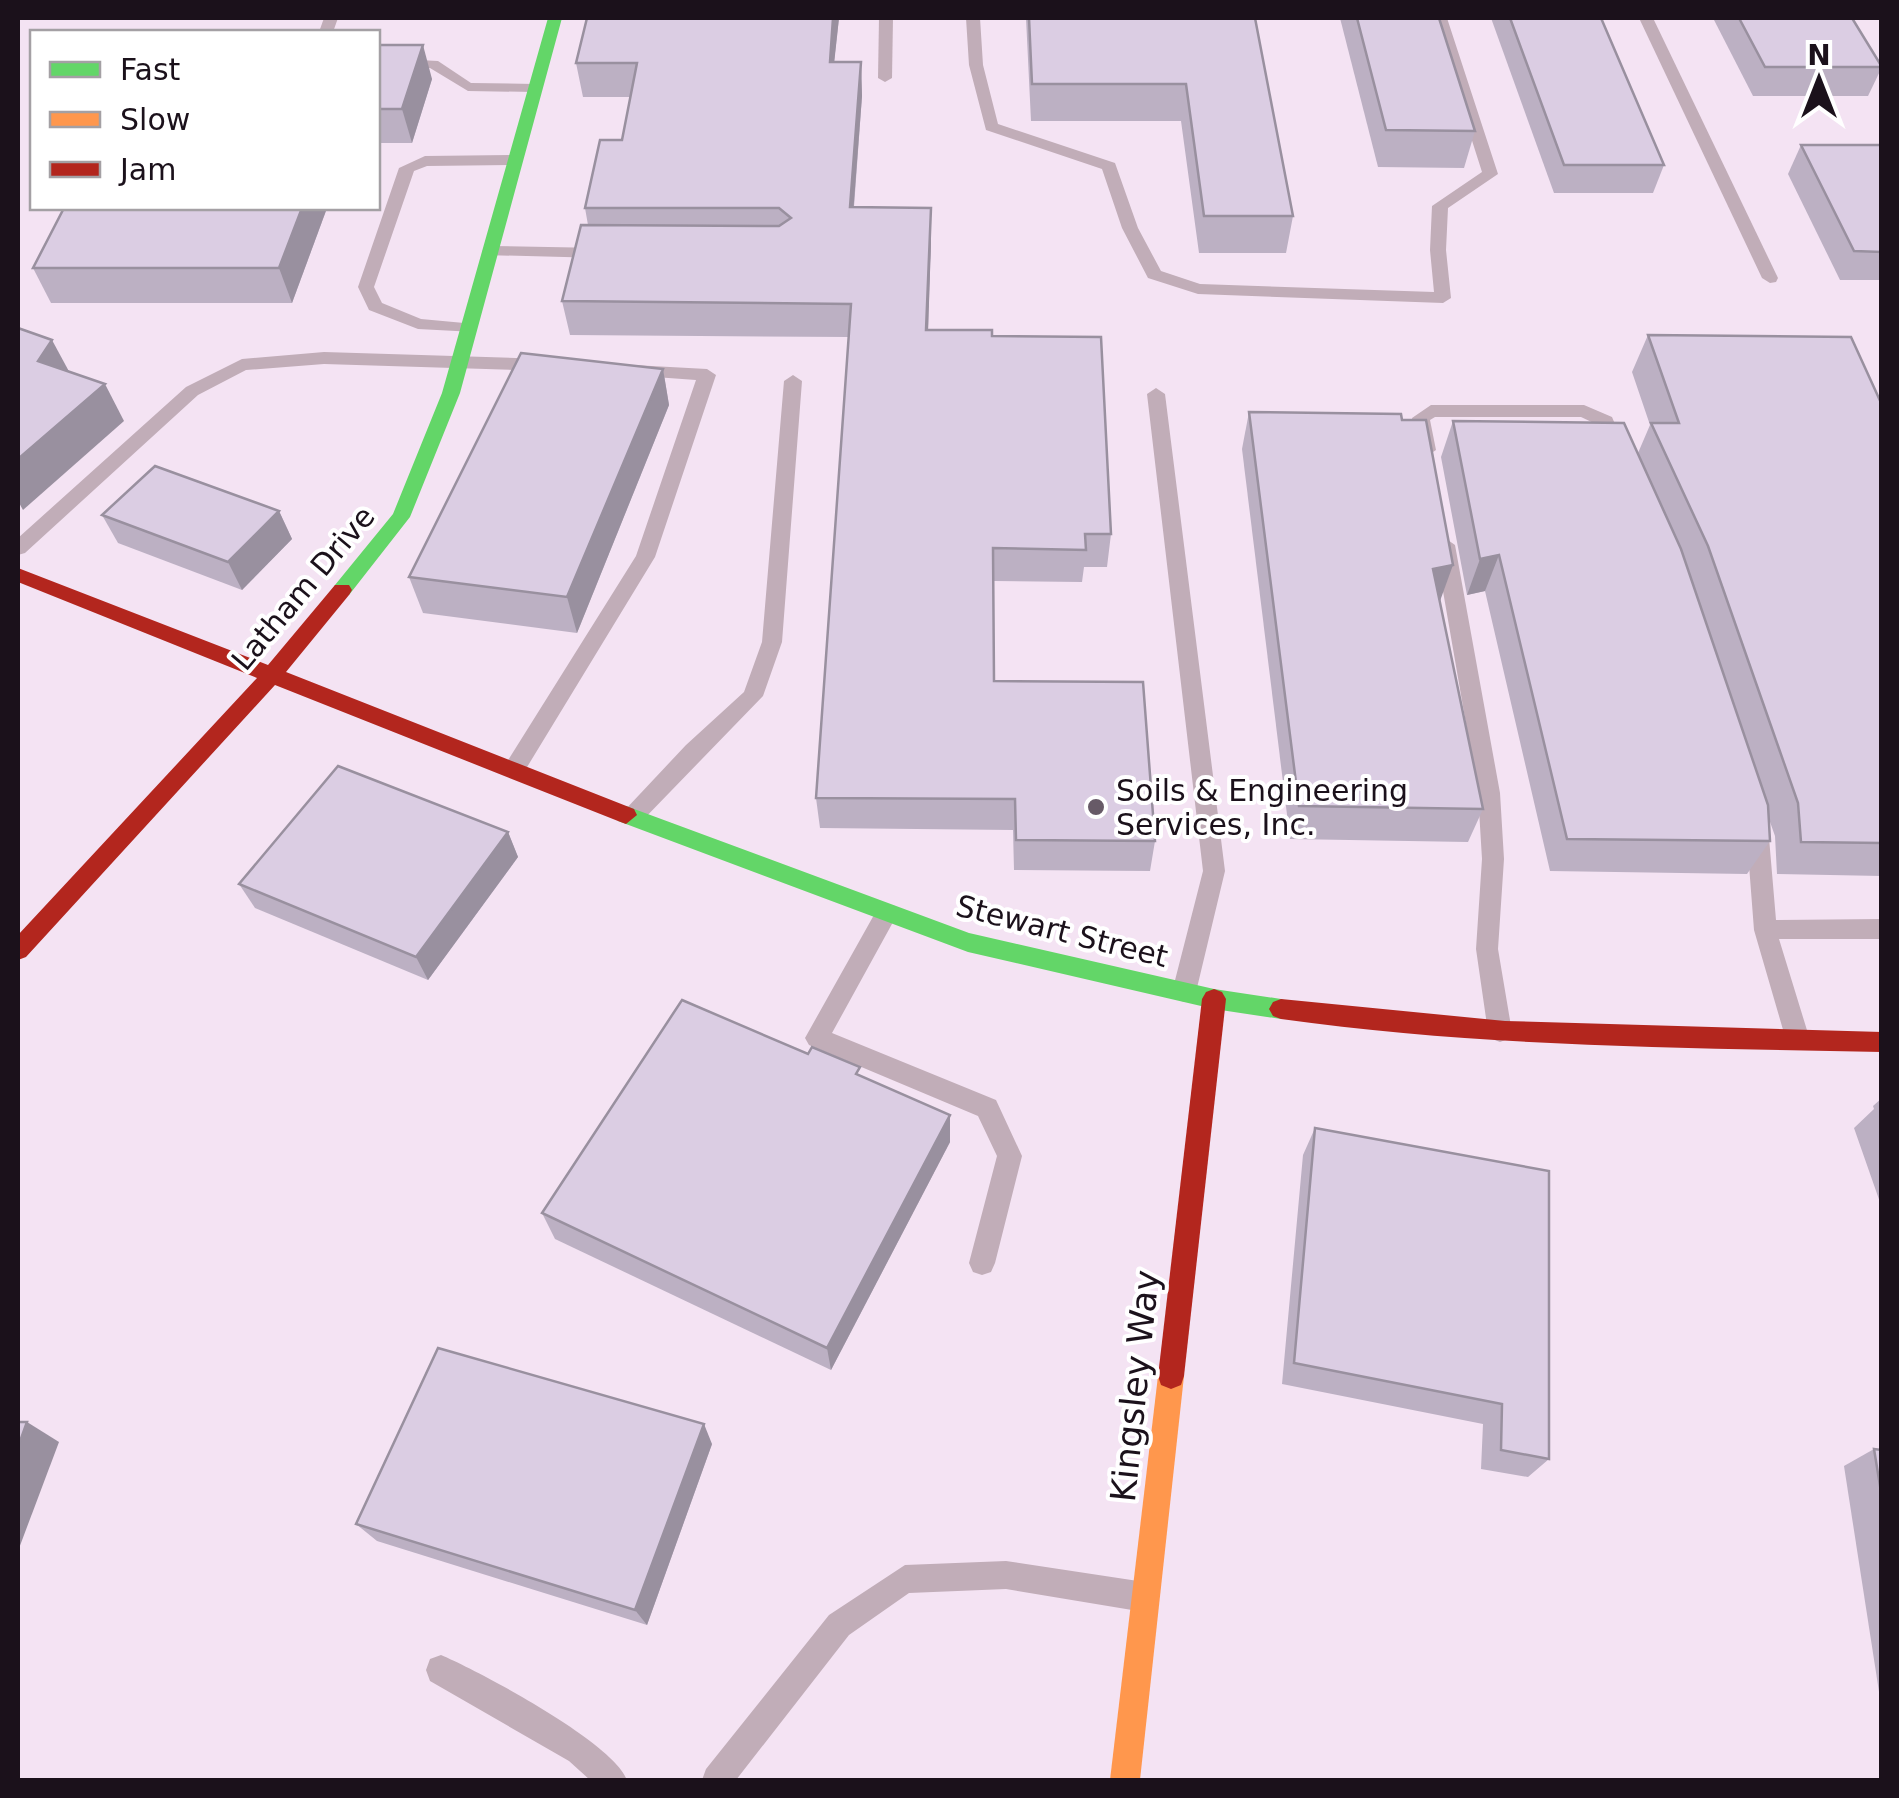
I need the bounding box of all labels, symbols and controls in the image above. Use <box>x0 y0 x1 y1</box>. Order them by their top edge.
legend <box>30 30 380 210</box>
north arrow <box>1769 30 1869 130</box>
text: N <box>1807 39 1831 72</box>
text: Fast <box>120 52 181 87</box>
text: Slow <box>120 102 190 137</box>
text: Jam <box>118 152 176 187</box>
street label: Latham Drive <box>224 499 382 677</box>
place label: Soils & Engineering Services, Inc. <box>1116 773 1408 842</box>
marker: Soils & Engineering Services, Inc. <box>1085 796 1107 818</box>
street label: Stewart Street <box>952 888 1172 974</box>
street label: Kingsley Way <box>1103 1268 1167 1504</box>

